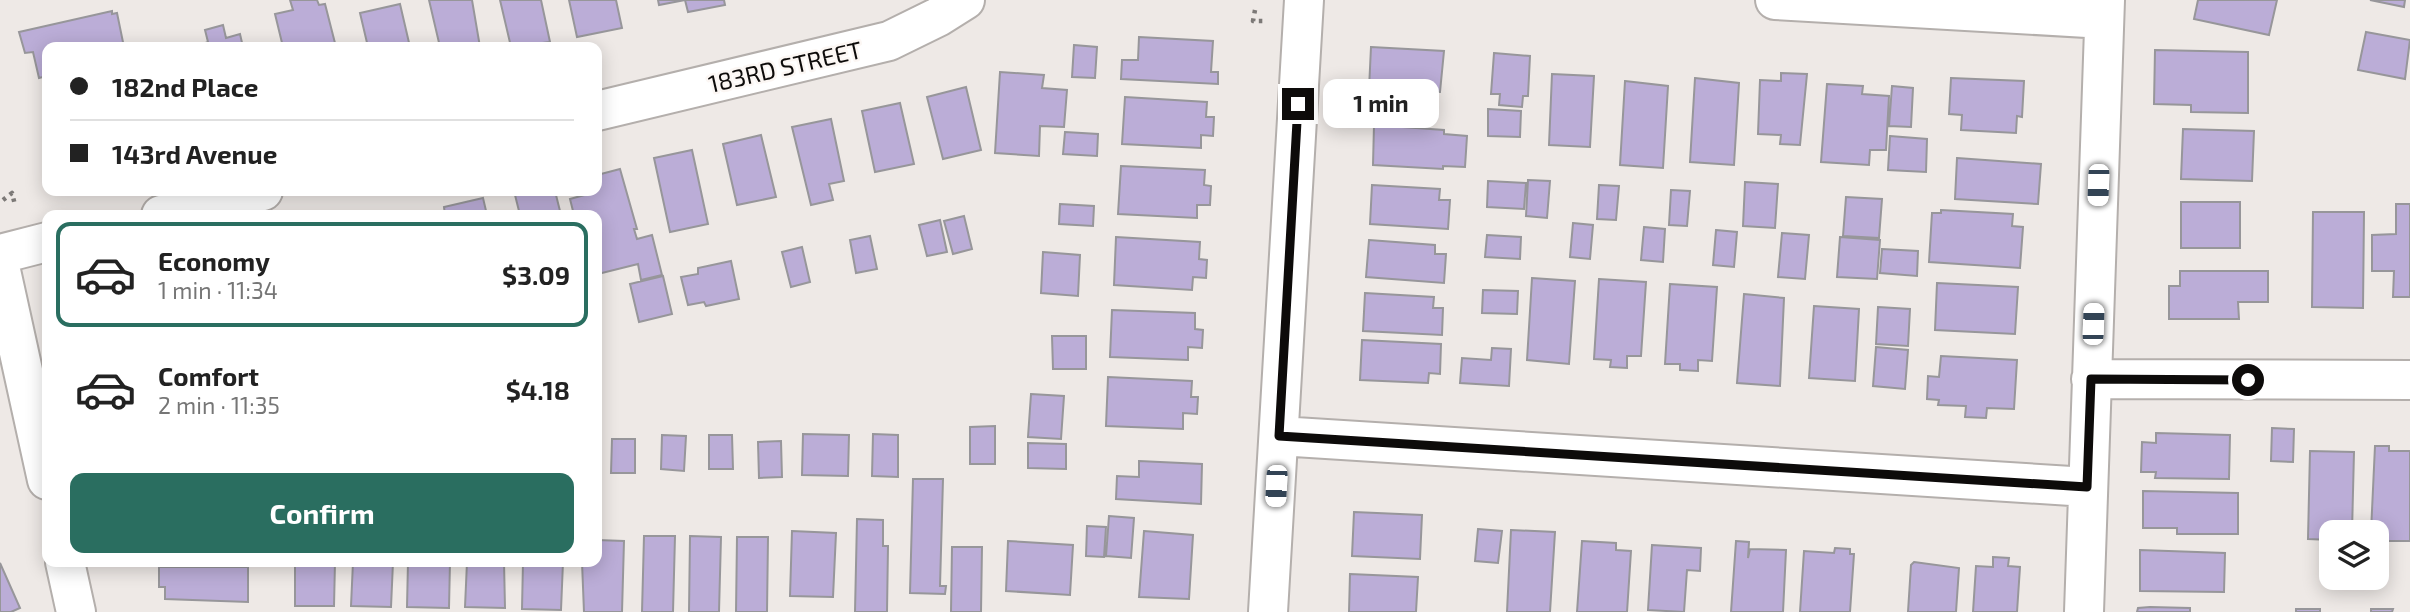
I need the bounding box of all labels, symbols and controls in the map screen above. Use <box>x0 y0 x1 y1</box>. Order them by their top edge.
street label: 183RD STREET <box>705 34 865 98</box>
text: 182nd Place <box>112 71 258 102</box>
callout: 1 min <box>1322 80 1438 128</box>
route end <box>1282 88 1314 120</box>
text: 1 min <box>1353 89 1409 117</box>
text: 143rd Avenue <box>112 138 277 169</box>
car <box>2087 164 2110 206</box>
icon: car <box>74 243 137 306</box>
text: Economy <box>158 245 270 276</box>
text: $3.09 <box>502 259 570 290</box>
text: 1 min · 11:34 <box>158 276 278 304</box>
car <box>2082 303 2105 345</box>
icon: car <box>74 358 137 421</box>
text: Comfort <box>158 360 259 391</box>
route start <box>2232 364 2264 396</box>
text: $4.18 <box>506 374 570 405</box>
text: 2 min · 11:35 <box>158 391 280 419</box>
car <box>1265 464 1288 508</box>
button: Confirm <box>70 473 574 553</box>
map controls <box>2319 520 2389 590</box>
button: layers <box>2319 520 2389 590</box>

